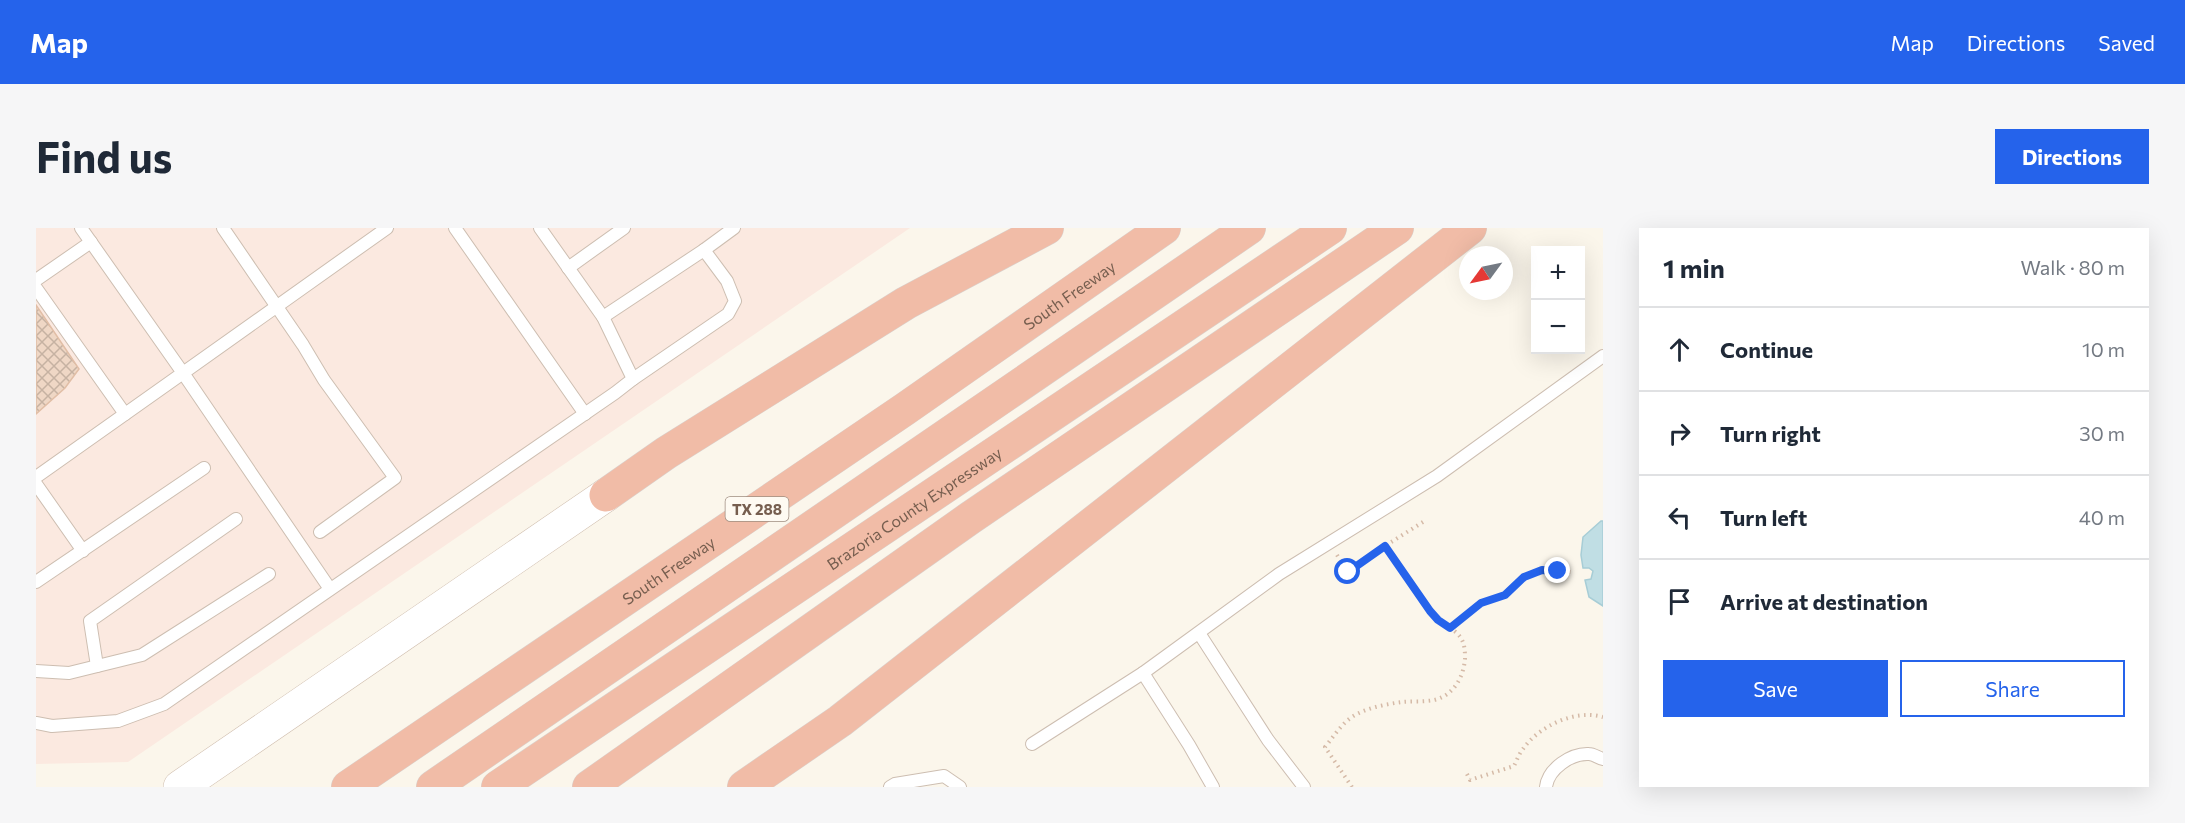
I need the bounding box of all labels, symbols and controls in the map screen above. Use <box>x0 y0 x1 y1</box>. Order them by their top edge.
text: Map <box>30 25 88 59</box>
text: Map <box>1891 30 1934 55</box>
text: Directions <box>1967 30 2065 55</box>
text: Saved <box>2098 30 2155 55</box>
button: Directions <box>1995 129 2149 184</box>
text: Find us <box>36 130 172 182</box>
north arrow <box>1459 246 1513 300</box>
map controls <box>1531 246 1585 354</box>
button: + <box>1531 246 1585 300</box>
text: 1 min <box>1663 252 1725 283</box>
text: Walk · 80 m <box>2020 255 2125 279</box>
street label: South Freeway <box>1019 256 1118 333</box>
button: − <box>1531 300 1585 354</box>
icon: ahead <box>1663 333 1696 366</box>
text: Continue <box>1720 336 1813 363</box>
text: 10 m <box>2082 337 2125 361</box>
icon: right <box>1663 417 1696 450</box>
text: Turn right <box>1720 420 1821 447</box>
text: 30 m <box>2079 421 2125 445</box>
street label: Brazoria County Expressway <box>823 442 1005 573</box>
road number: TX 288 <box>726 497 788 521</box>
icon: left <box>1663 501 1696 534</box>
text: Turn left <box>1720 504 1807 531</box>
text: 40 m <box>2079 505 2125 529</box>
street label: South Freeway <box>618 532 718 608</box>
route end <box>1544 557 1570 583</box>
route start <box>1334 558 1360 584</box>
icon: arrive <box>1663 585 1696 618</box>
text: Arrive at destination <box>1720 588 1928 615</box>
button: Save <box>1663 660 1888 717</box>
button: Share <box>1900 660 2125 717</box>

